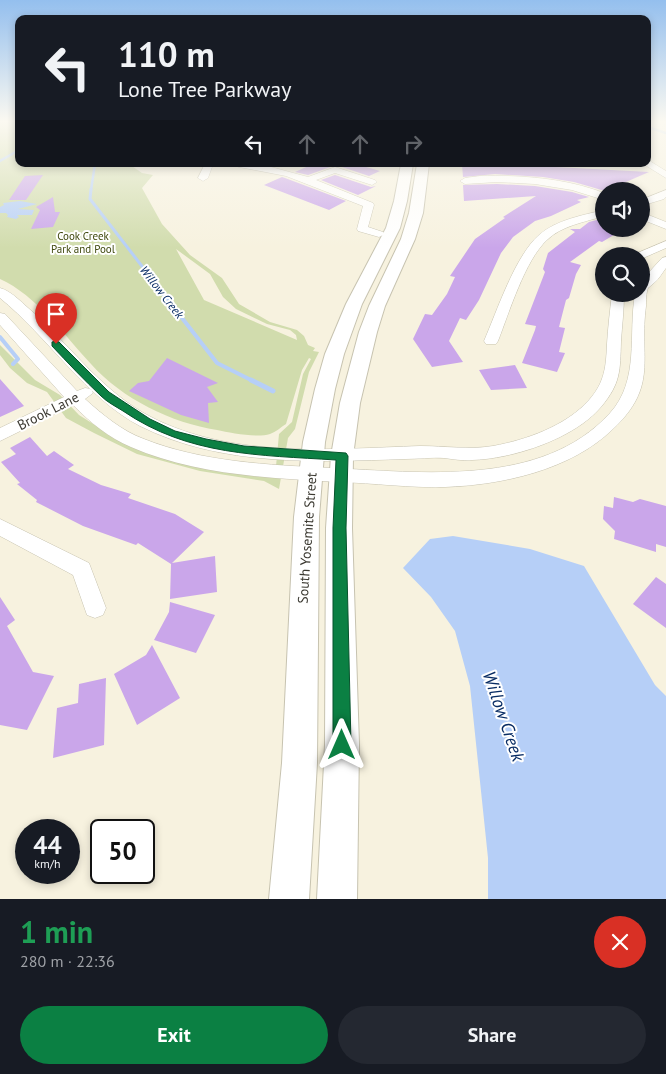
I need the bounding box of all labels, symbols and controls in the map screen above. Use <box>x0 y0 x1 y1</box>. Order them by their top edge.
text: 110 m <box>118 31 215 77</box>
icon: left <box>35 35 100 100</box>
text: Lone Tree Parkway <box>118 75 291 103</box>
icon: left <box>240 130 268 158</box>
icon: ahead <box>293 130 321 158</box>
icon: ahead <box>346 130 374 158</box>
icon: right <box>399 130 427 158</box>
map controls <box>595 182 650 302</box>
button: sound <box>595 182 650 237</box>
park label: Cook Creek Park and Pool <box>51 229 116 256</box>
button: search <box>595 247 650 302</box>
water label: Willow Creek <box>137 263 188 322</box>
pin <box>35 293 77 344</box>
icon: arrive <box>42 300 70 328</box>
street label: Brook Lane <box>14 388 82 434</box>
street label: South Yosemite Street <box>293 471 321 604</box>
water label: Willow Creek <box>478 668 530 765</box>
position arrow <box>315 718 367 770</box>
speed limit sign: 50 <box>90 819 155 884</box>
text: 44 <box>33 829 62 861</box>
text: km/h <box>34 856 61 871</box>
text: 1 min <box>20 912 93 951</box>
button: close <box>594 916 646 968</box>
text: 280 m · 22:36 <box>20 951 115 971</box>
button: Exit <box>20 1006 328 1064</box>
button: Share <box>338 1006 646 1064</box>

